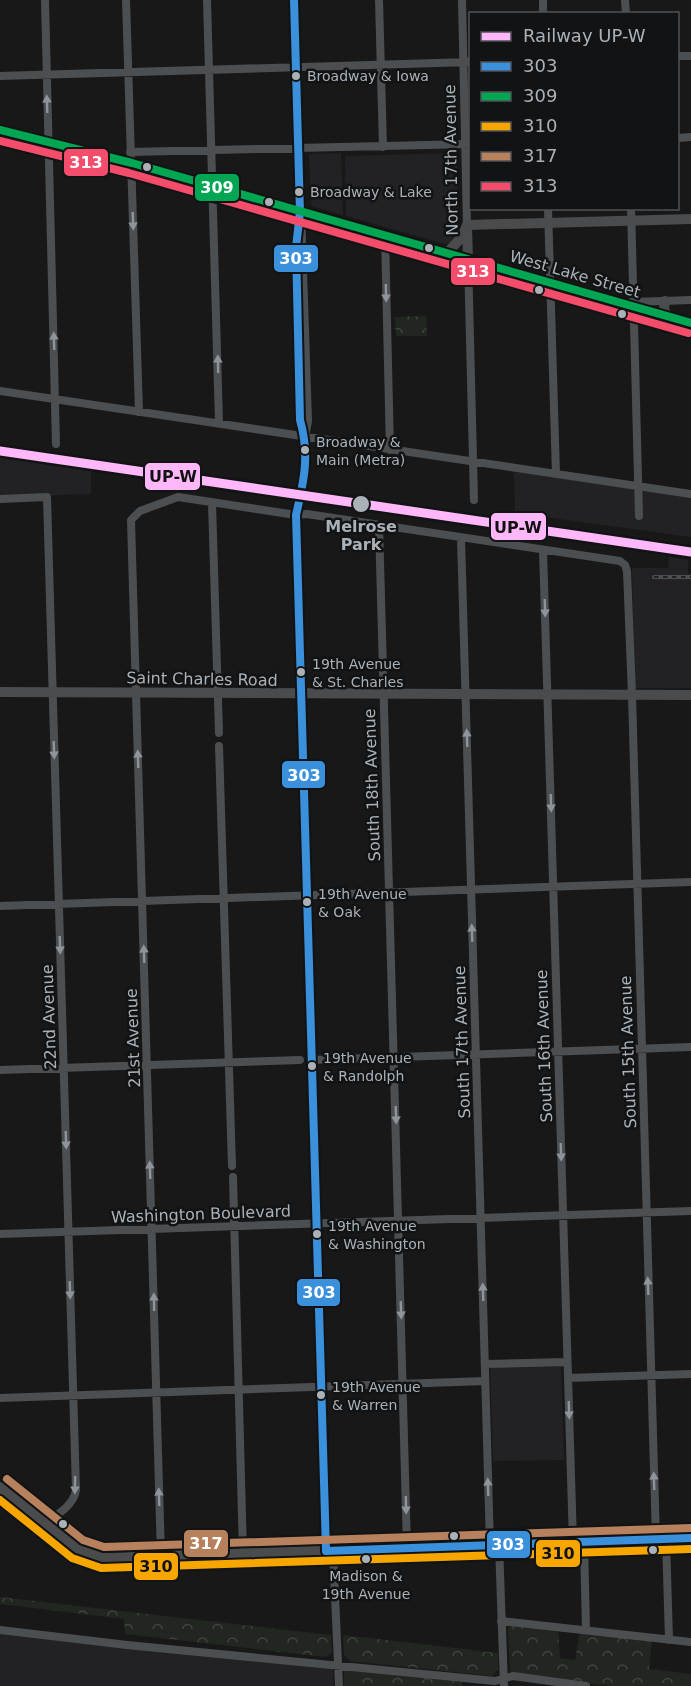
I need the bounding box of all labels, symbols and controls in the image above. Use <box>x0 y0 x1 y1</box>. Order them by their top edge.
legend <box>469 12 679 210</box>
text: Railway UP-W <box>523 25 646 46</box>
text: 303 <box>523 55 557 76</box>
place label: Broadway & Iowa <box>307 68 429 84</box>
marker: Broadway & Iowa <box>290 70 302 82</box>
street label: North 17th Avenue <box>440 84 462 236</box>
text: 309 <box>523 85 557 106</box>
one-way arrow <box>43 94 52 113</box>
text: 310 <box>523 115 557 136</box>
text: 317 <box>523 145 557 166</box>
line badge: 313 <box>63 148 109 177</box>
text: 313 <box>69 153 103 172</box>
unlabelled marker <box>141 161 153 173</box>
line badge: 309 <box>194 173 240 202</box>
text: 313 <box>523 175 557 196</box>
text: 309 <box>200 178 234 197</box>
place label: Broadway & Lake <box>310 184 432 200</box>
marker: Broadway & Lake <box>293 186 305 198</box>
unlabelled marker <box>263 196 275 208</box>
one-way arrow <box>129 212 138 231</box>
unlabelled marker <box>423 242 435 254</box>
line badge: 303 <box>273 244 319 273</box>
street label: West Lake Street <box>507 246 643 302</box>
text: 303 <box>279 249 313 268</box>
line badge: 313 <box>450 257 496 286</box>
text: 313 <box>456 262 490 281</box>
one-way arrow <box>381 284 391 303</box>
unlabelled marker <box>533 284 545 296</box>
unlabelled marker <box>616 308 628 320</box>
one-way arrow <box>49 331 59 350</box>
one-way arrow <box>213 355 222 374</box>
place label: Broadway & Main (Metra) <box>316 434 405 468</box>
marker: Broadway & Main (Metra) <box>299 444 311 456</box>
line badge: UP-W <box>144 462 201 491</box>
text: UP-W <box>149 467 197 486</box>
marker: Melrose Park <box>351 494 371 514</box>
line badge: UP-W <box>490 512 547 541</box>
place label: Melrose Park <box>325 517 397 554</box>
text: UP-W <box>494 518 542 537</box>
one-way arrow <box>540 599 550 618</box>
place label: 19th Avenue & St. Charles <box>312 656 403 690</box>
marker: 19th Avenue & St. Charles <box>295 666 307 678</box>
street label: Saint Charles Road <box>126 668 278 690</box>
street label: South 18th Avenue <box>360 708 384 862</box>
one-way arrow <box>462 728 472 747</box>
one-way arrow <box>50 741 59 760</box>
one-way arrow <box>133 750 143 769</box>
line badge: 303 <box>281 760 326 789</box>
text: 303 <box>287 766 321 785</box>
one-way arrow <box>547 794 556 813</box>
place label: 19th Avenue & Oak <box>318 886 407 920</box>
marker: 19th Avenue & Oak <box>301 896 313 908</box>
one-way arrow <box>468 923 477 942</box>
one-way arrow <box>55 936 65 955</box>
one-way arrow <box>139 945 148 964</box>
street label: 22nd Avenue <box>38 964 60 1070</box>
street label: South 17th Avenue <box>450 965 474 1119</box>
street label: South 16th Avenue <box>532 969 556 1123</box>
street label: South 15th Avenue <box>616 975 640 1129</box>
street label: 21st Avenue <box>122 988 144 1088</box>
place label: 19th Avenue & Randolph <box>323 1050 412 1084</box>
marker: 19th Avenue & Randolph <box>306 1060 318 1072</box>
one-way arrow <box>391 1106 401 1125</box>
one-way arrow <box>61 1130 71 1149</box>
one-way arrow <box>556 1142 565 1161</box>
one-way arrow <box>146 1161 155 1180</box>
street label: Washington Boulevard <box>111 1201 291 1227</box>
place label: 19th Avenue & Washington <box>328 1218 426 1252</box>
marker: 19th Avenue & Washington <box>311 1228 323 1240</box>
one-way arrow <box>644 1277 653 1296</box>
line badge: 303 <box>296 1278 341 1307</box>
one-way arrow <box>65 1281 75 1300</box>
one-way arrow <box>478 1282 487 1301</box>
text: 303 <box>302 1283 336 1302</box>
one-way arrow <box>149 1293 159 1312</box>
one-way arrow <box>397 1301 406 1320</box>
place label: 19th Avenue & Warren <box>332 1379 421 1413</box>
marker: 19th Avenue & Warren <box>315 1389 327 1401</box>
one-way arrow <box>564 1400 574 1419</box>
one-way arrow <box>649 1472 659 1491</box>
one-way arrow <box>70 1476 80 1495</box>
one-way arrow <box>483 1477 493 1496</box>
one-way arrow <box>155 1488 164 1507</box>
one-way arrow <box>402 1496 411 1515</box>
unlabelled marker <box>57 1518 69 1530</box>
line badge: 317 <box>183 1529 229 1558</box>
unlabelled marker <box>448 1530 460 1542</box>
line badge: 303 <box>486 1530 531 1559</box>
text: 317 <box>189 1534 223 1553</box>
text: 303 <box>491 1535 525 1554</box>
line badge: 310 <box>535 1539 581 1568</box>
text: 310 <box>541 1544 575 1563</box>
unlabelled marker <box>647 1544 659 1556</box>
line badge: 310 <box>133 1552 179 1581</box>
marker: Madison & 19th Avenue <box>360 1553 372 1565</box>
text: 310 <box>139 1557 173 1576</box>
place label: Madison & 19th Avenue <box>322 1568 410 1602</box>

